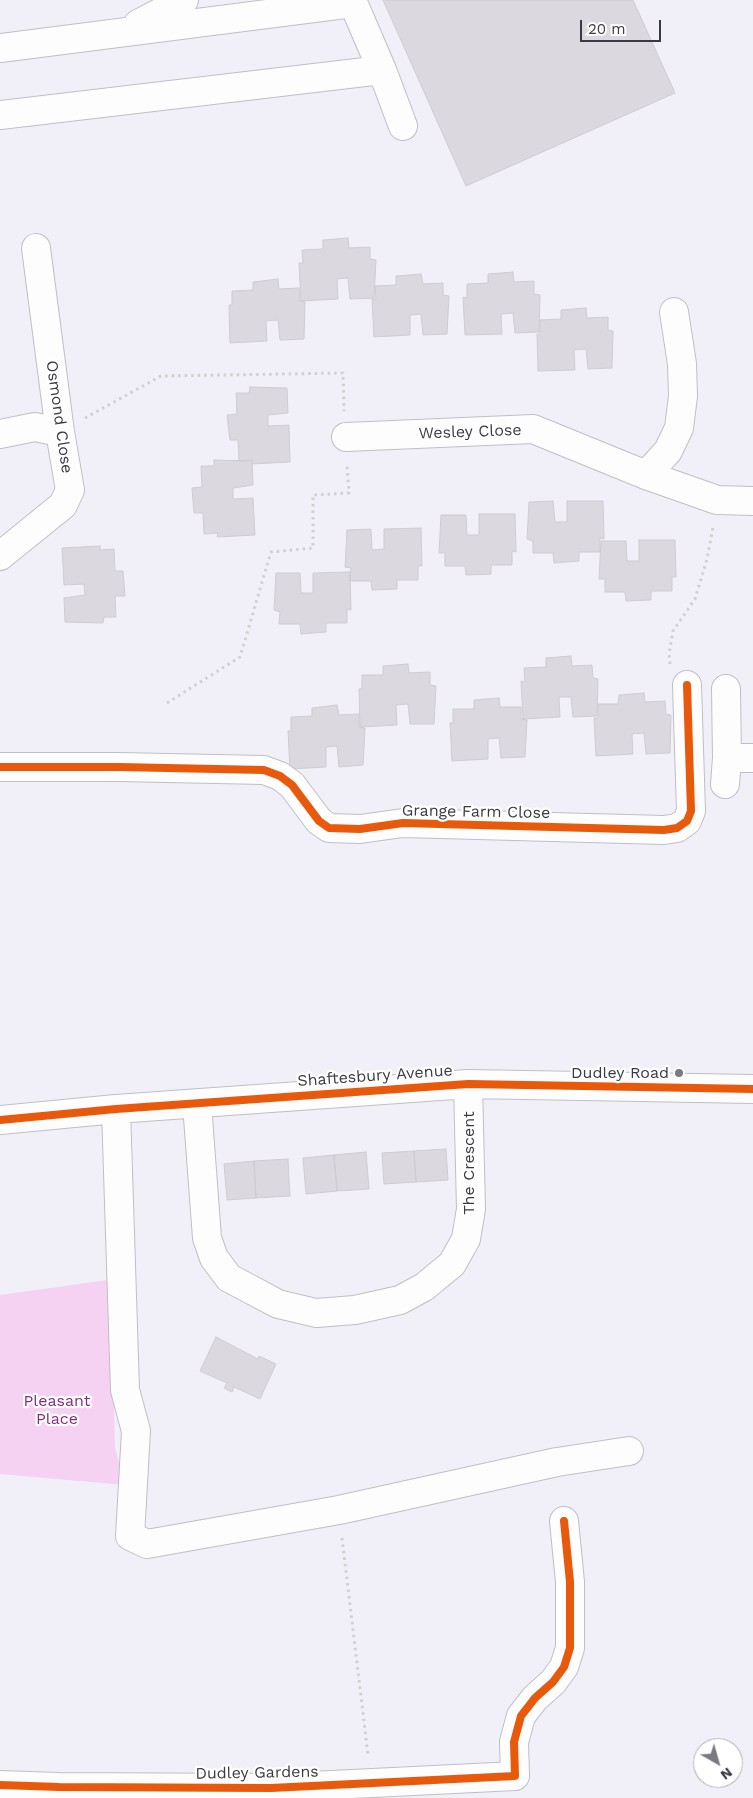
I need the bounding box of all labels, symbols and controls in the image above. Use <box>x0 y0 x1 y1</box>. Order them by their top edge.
scale bar <box>583 10 664 42</box>
text: 20 m <box>588 20 626 38</box>
street label: Osmond Close <box>42 359 76 475</box>
street label: Wesley Close <box>418 421 522 443</box>
street label: Grange Farm Close <box>402 801 550 823</box>
street label: Shaftesbury Avenue <box>297 1061 453 1091</box>
place label: Dudley Road <box>571 1063 669 1083</box>
marker: Dudley Road <box>673 1067 685 1079</box>
street label: The Crescent <box>459 1111 479 1215</box>
park label: Pleasant Place <box>24 1391 90 1429</box>
north arrow <box>693 1738 743 1788</box>
street label: Dudley Gardens <box>195 1762 319 1784</box>
text: N <box>718 1765 736 1784</box>

